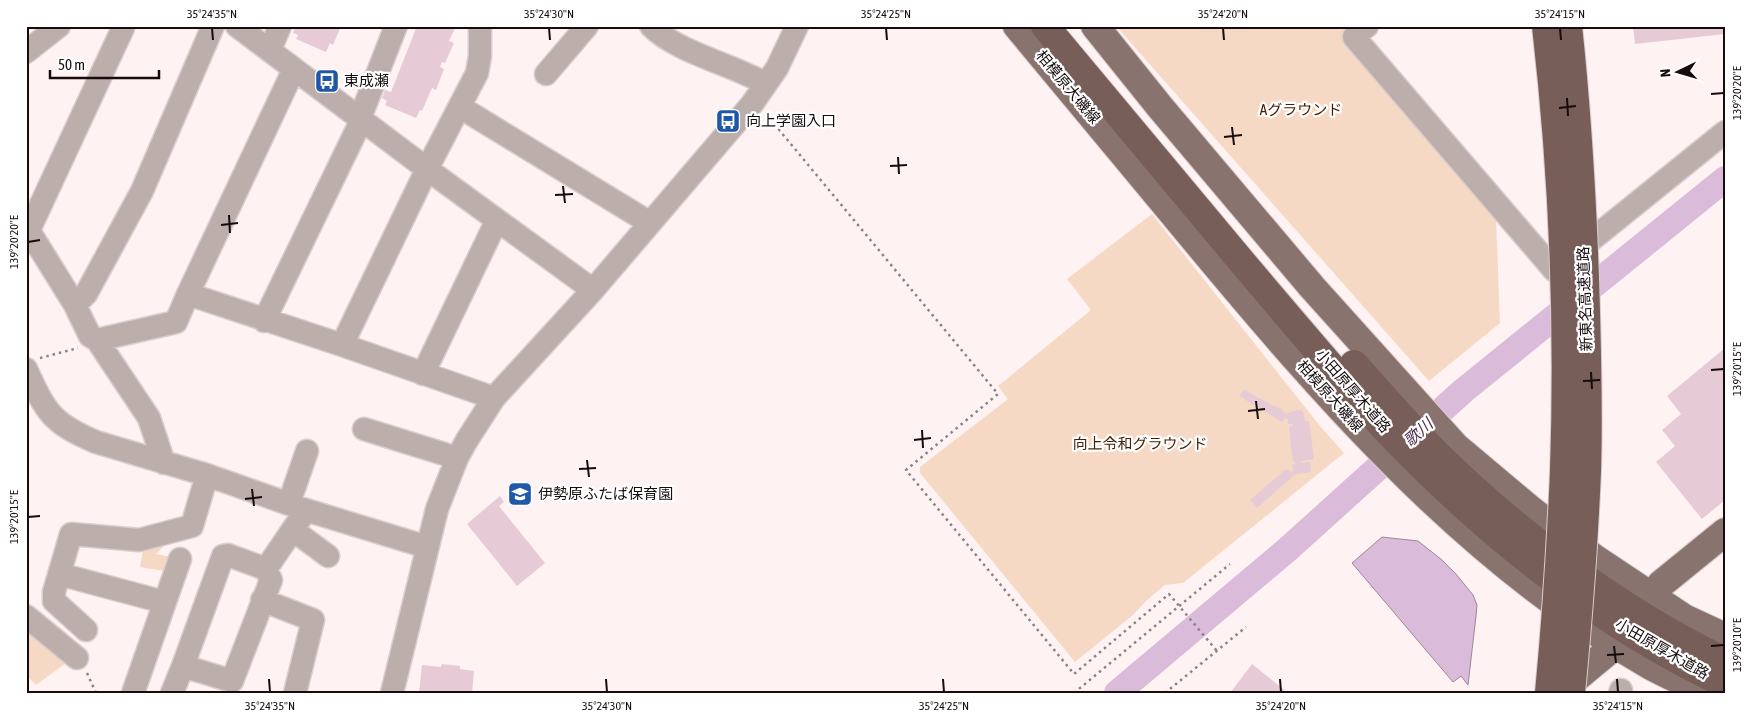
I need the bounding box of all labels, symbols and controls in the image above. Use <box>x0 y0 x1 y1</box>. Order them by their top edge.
text: 35°24'35"N <box>187 7 237 21</box>
text: 35°24'30"N <box>524 7 574 21</box>
text: 35°24'25"N <box>861 7 911 21</box>
text: 35°24'20"N <box>1198 7 1248 21</box>
text: 35°24'15"N <box>1535 7 1585 21</box>
street label: 相模原大磯線 <box>1033 47 1104 127</box>
scale bar <box>50 48 159 80</box>
north arrow <box>1654 48 1704 98</box>
text: 50 m <box>58 56 85 73</box>
text: 139°20'20"E <box>1730 66 1744 120</box>
bus stop icon: 東成瀬 <box>314 68 340 94</box>
text: N <box>1657 68 1673 78</box>
place label: 東成瀬 <box>344 72 389 89</box>
park label: Aグラウンド <box>1260 101 1342 118</box>
bus stop icon: 向上学園入口 <box>715 108 741 134</box>
place label: 向上学園入口 <box>746 112 836 129</box>
text: 139°20'20"E <box>7 215 21 269</box>
street label: 新東名高速道路 <box>1574 246 1595 352</box>
text: 139°20'15"E <box>1730 342 1744 396</box>
street label: 小田原厚木道路 <box>1313 345 1394 436</box>
street label: 相模原大磯線 <box>1294 357 1367 435</box>
water label: 歌川 <box>1400 413 1437 449</box>
park label: 向上令和グラウンド <box>1072 435 1208 452</box>
school or university icon: 伊勢原ふたば保育園 <box>507 481 533 507</box>
place label: 伊勢原ふたば保育園 <box>538 485 673 502</box>
text: 139°20'15"E <box>7 490 21 544</box>
street label: 小田原厚木道路 <box>1613 615 1712 682</box>
text: 139°20'10"E <box>1730 618 1744 672</box>
text: 35°24'35"N <box>245 699 295 713</box>
text: 35°24'30"N <box>582 699 632 713</box>
text: 35°24'25"N <box>919 699 969 713</box>
text: 35°24'20"N <box>1256 699 1306 713</box>
text: 35°24'15"N <box>1593 699 1643 713</box>

